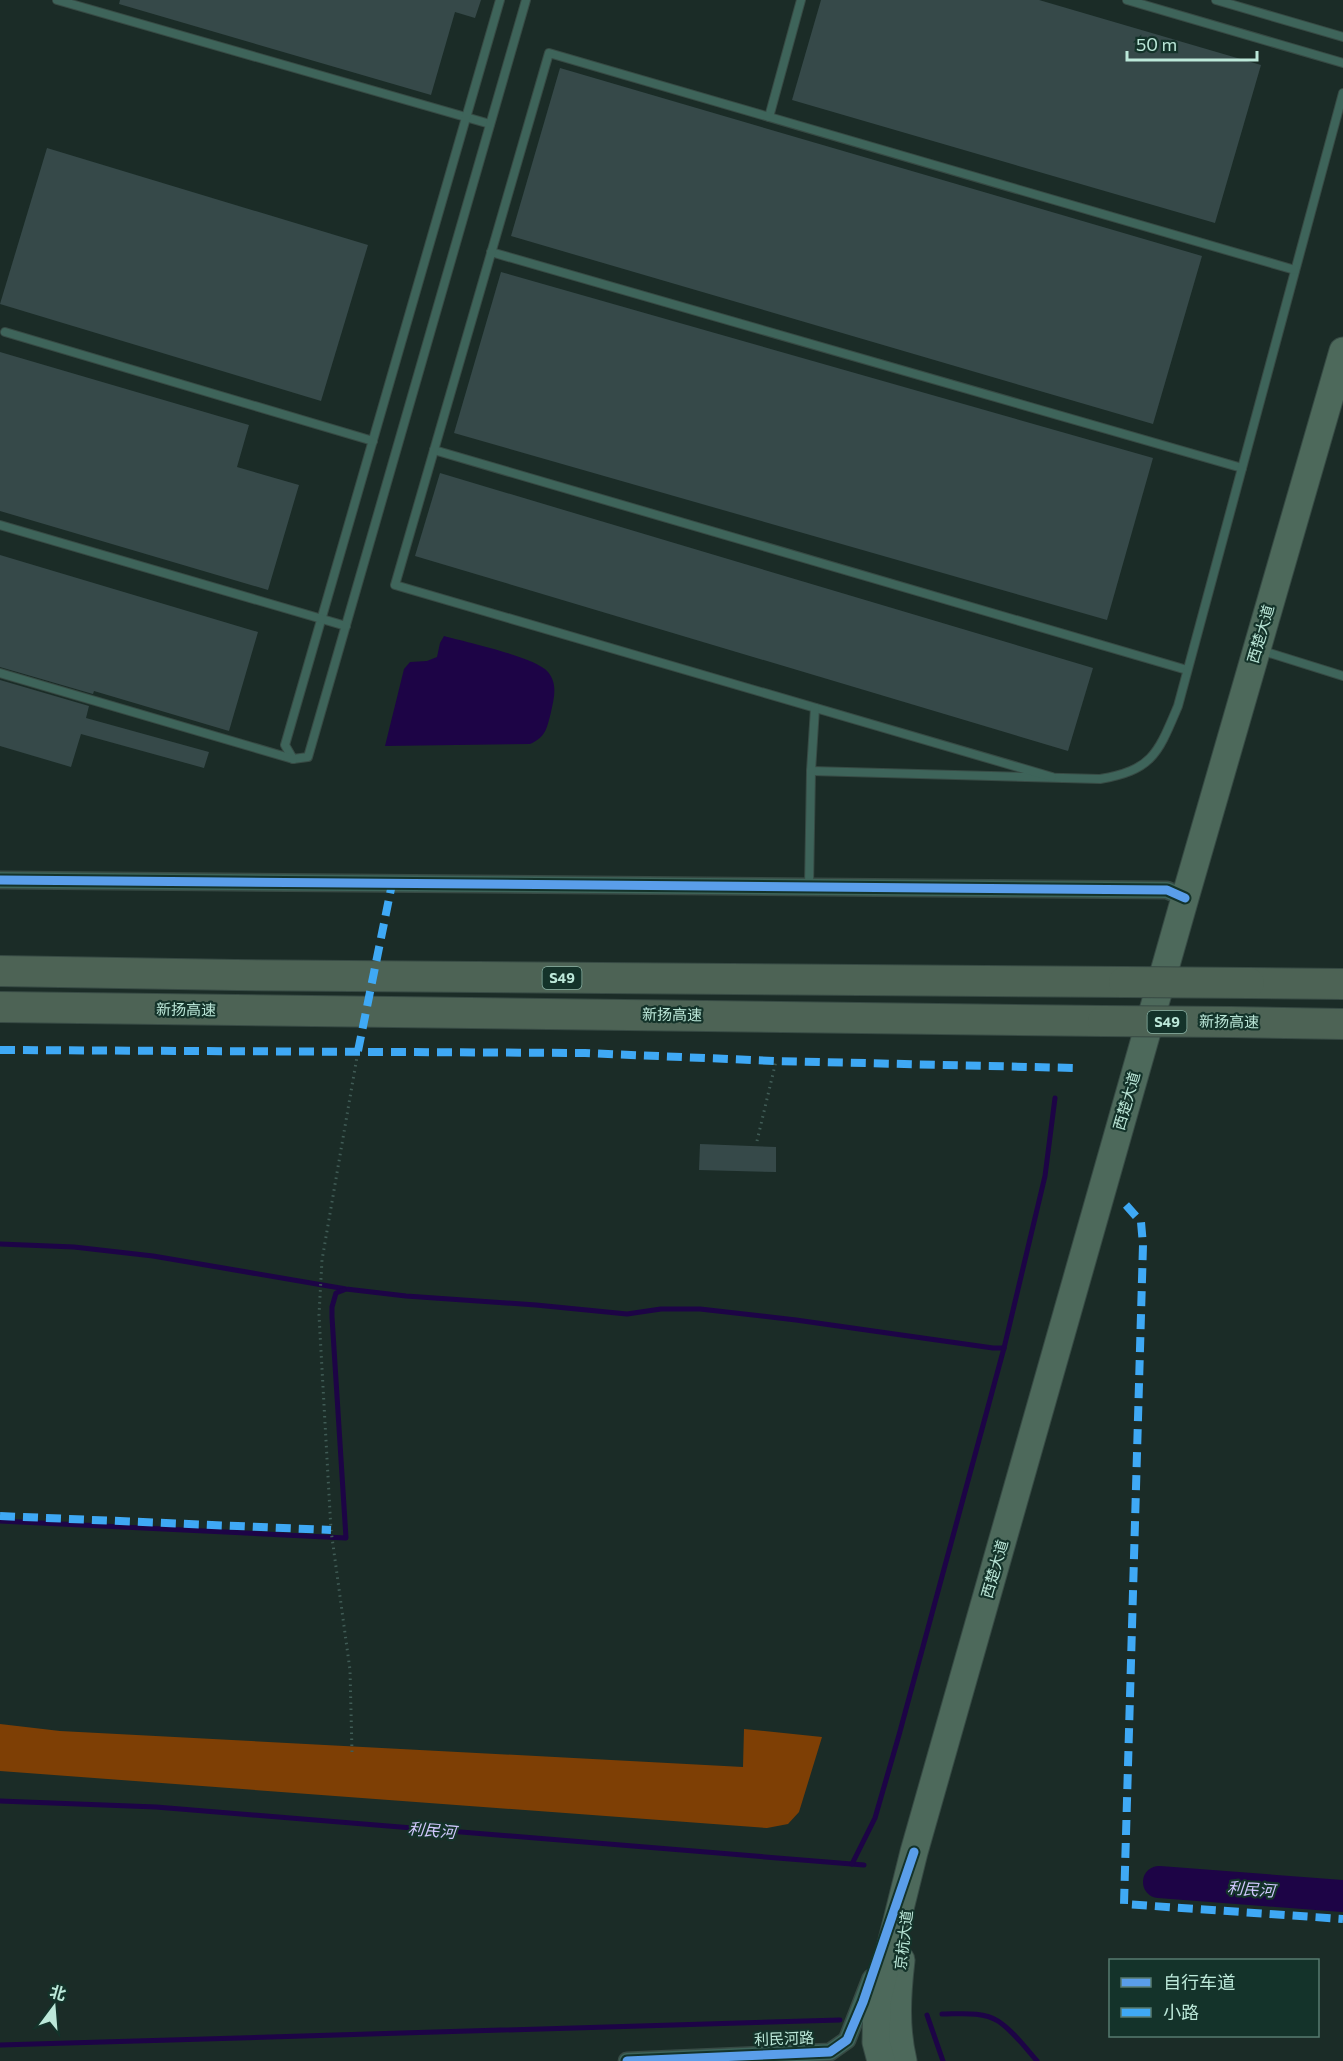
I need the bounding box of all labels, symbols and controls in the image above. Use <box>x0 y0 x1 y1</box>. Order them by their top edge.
scale bar <box>1127 24 1258 62</box>
text: 50 m <box>1136 33 1177 55</box>
street label: 西楚大道 <box>1243 602 1277 665</box>
road number: S49 <box>542 967 582 989</box>
street label: 新扬高速 <box>156 999 216 1019</box>
street label: 新扬高速 <box>642 1004 702 1024</box>
road number: S49 <box>1148 1011 1186 1033</box>
street label: 新扬高速 <box>1199 1011 1259 1031</box>
street label: 西楚大道 <box>1109 1069 1143 1132</box>
street label: 西楚大道 <box>977 1537 1011 1600</box>
water label: 利民河 <box>407 1818 460 1841</box>
water label: 利民河 <box>1226 1877 1279 1900</box>
street label: 京杭大道 <box>890 1909 916 1971</box>
legend <box>1109 1959 1319 2037</box>
text: 自行车道 <box>1163 1971 1235 1993</box>
north arrow <box>24 1977 84 2037</box>
text: 北 <box>48 1981 69 2003</box>
text: 小路 <box>1163 2001 1199 2023</box>
street label: 利民河路 <box>754 2028 814 2048</box>

